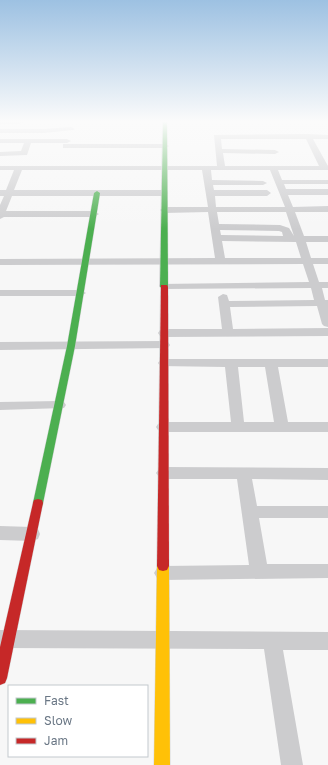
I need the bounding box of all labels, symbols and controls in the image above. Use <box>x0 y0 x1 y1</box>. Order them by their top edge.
legend <box>8 685 148 757</box>
text: Fast <box>44 693 69 708</box>
text: Slow <box>44 713 72 728</box>
text: Jam <box>44 733 68 748</box>

